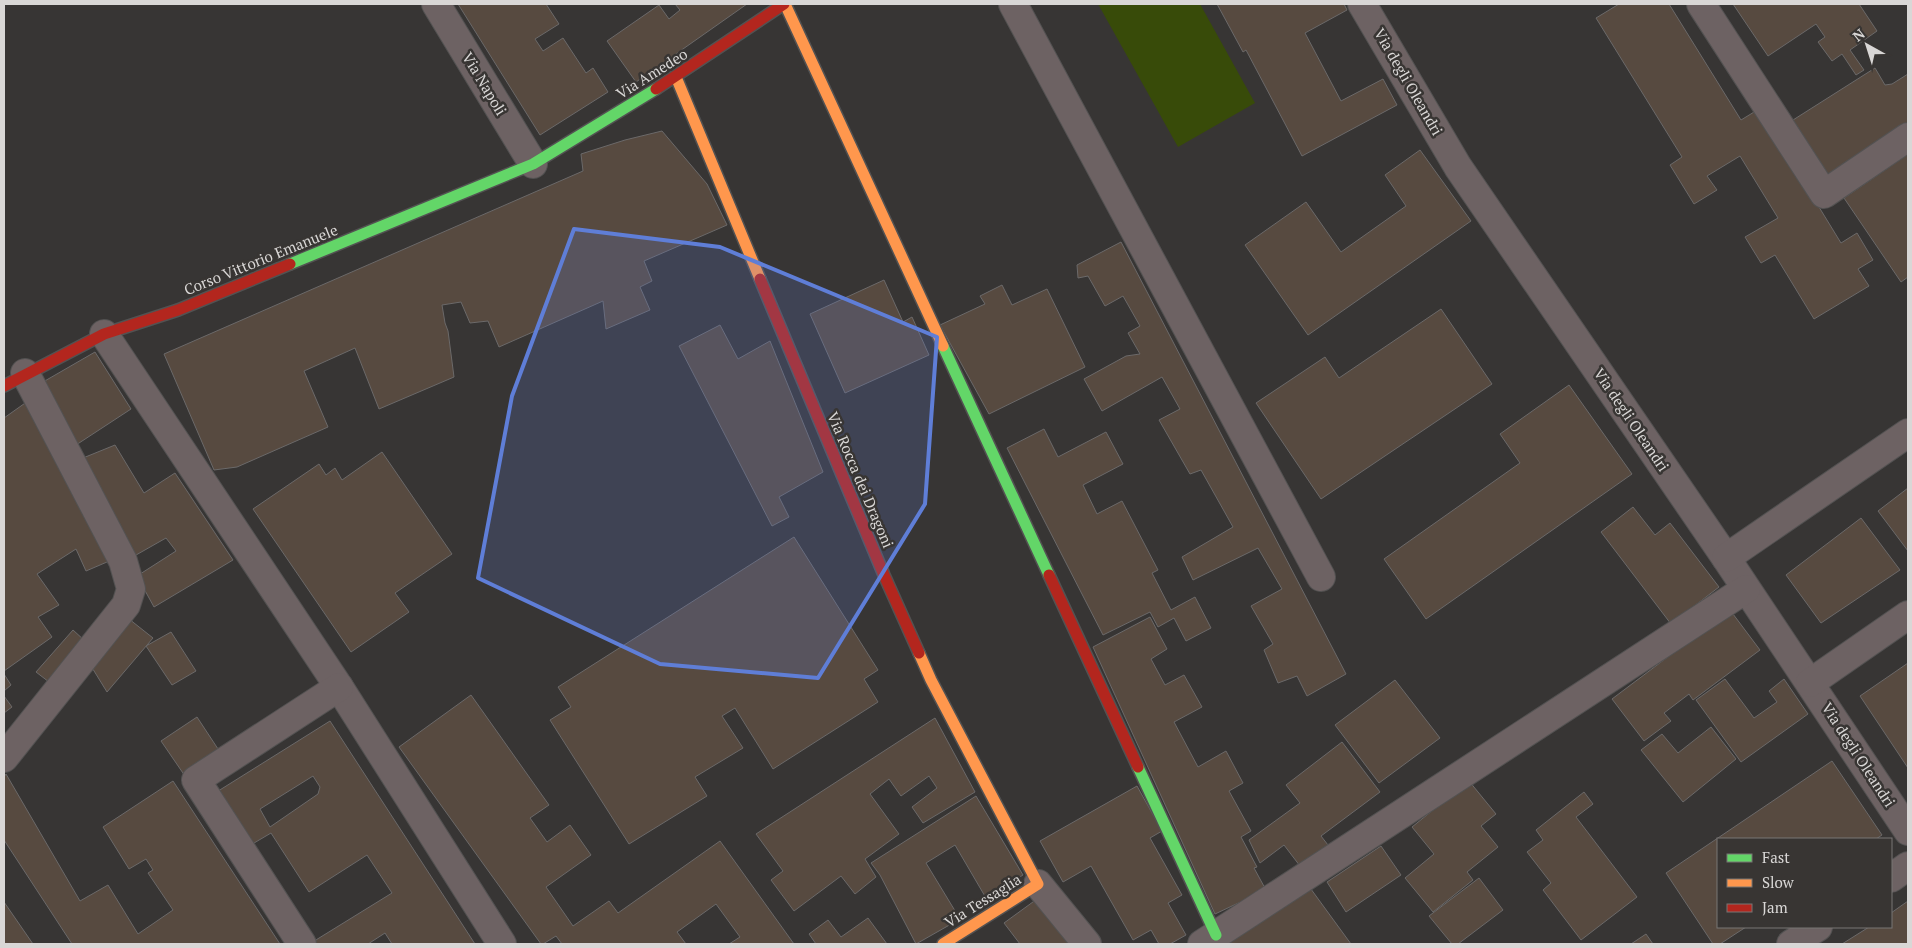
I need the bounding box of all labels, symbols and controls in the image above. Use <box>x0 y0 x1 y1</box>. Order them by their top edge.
north arrow <box>1842 20 1892 70</box>
street label: Via degli Oleandri <box>1370 24 1448 139</box>
text: N <box>1848 24 1869 45</box>
street label: Via Amedeo <box>612 43 691 103</box>
street label: Via Napoli <box>458 48 512 119</box>
street label: Corso Vittorio Emanuele <box>181 219 340 299</box>
street label: Via degli Oleandri <box>1590 364 1674 475</box>
street label: Via Rocca dei Dragoni <box>823 408 899 551</box>
street label: Via degli Oleandri <box>1818 698 1900 811</box>
legend <box>1717 838 1892 928</box>
text: Fast <box>1762 847 1790 867</box>
street label: Via Tessaglia <box>940 868 1025 932</box>
text: Slow <box>1762 872 1795 892</box>
text: Jam <box>1762 897 1788 917</box>

